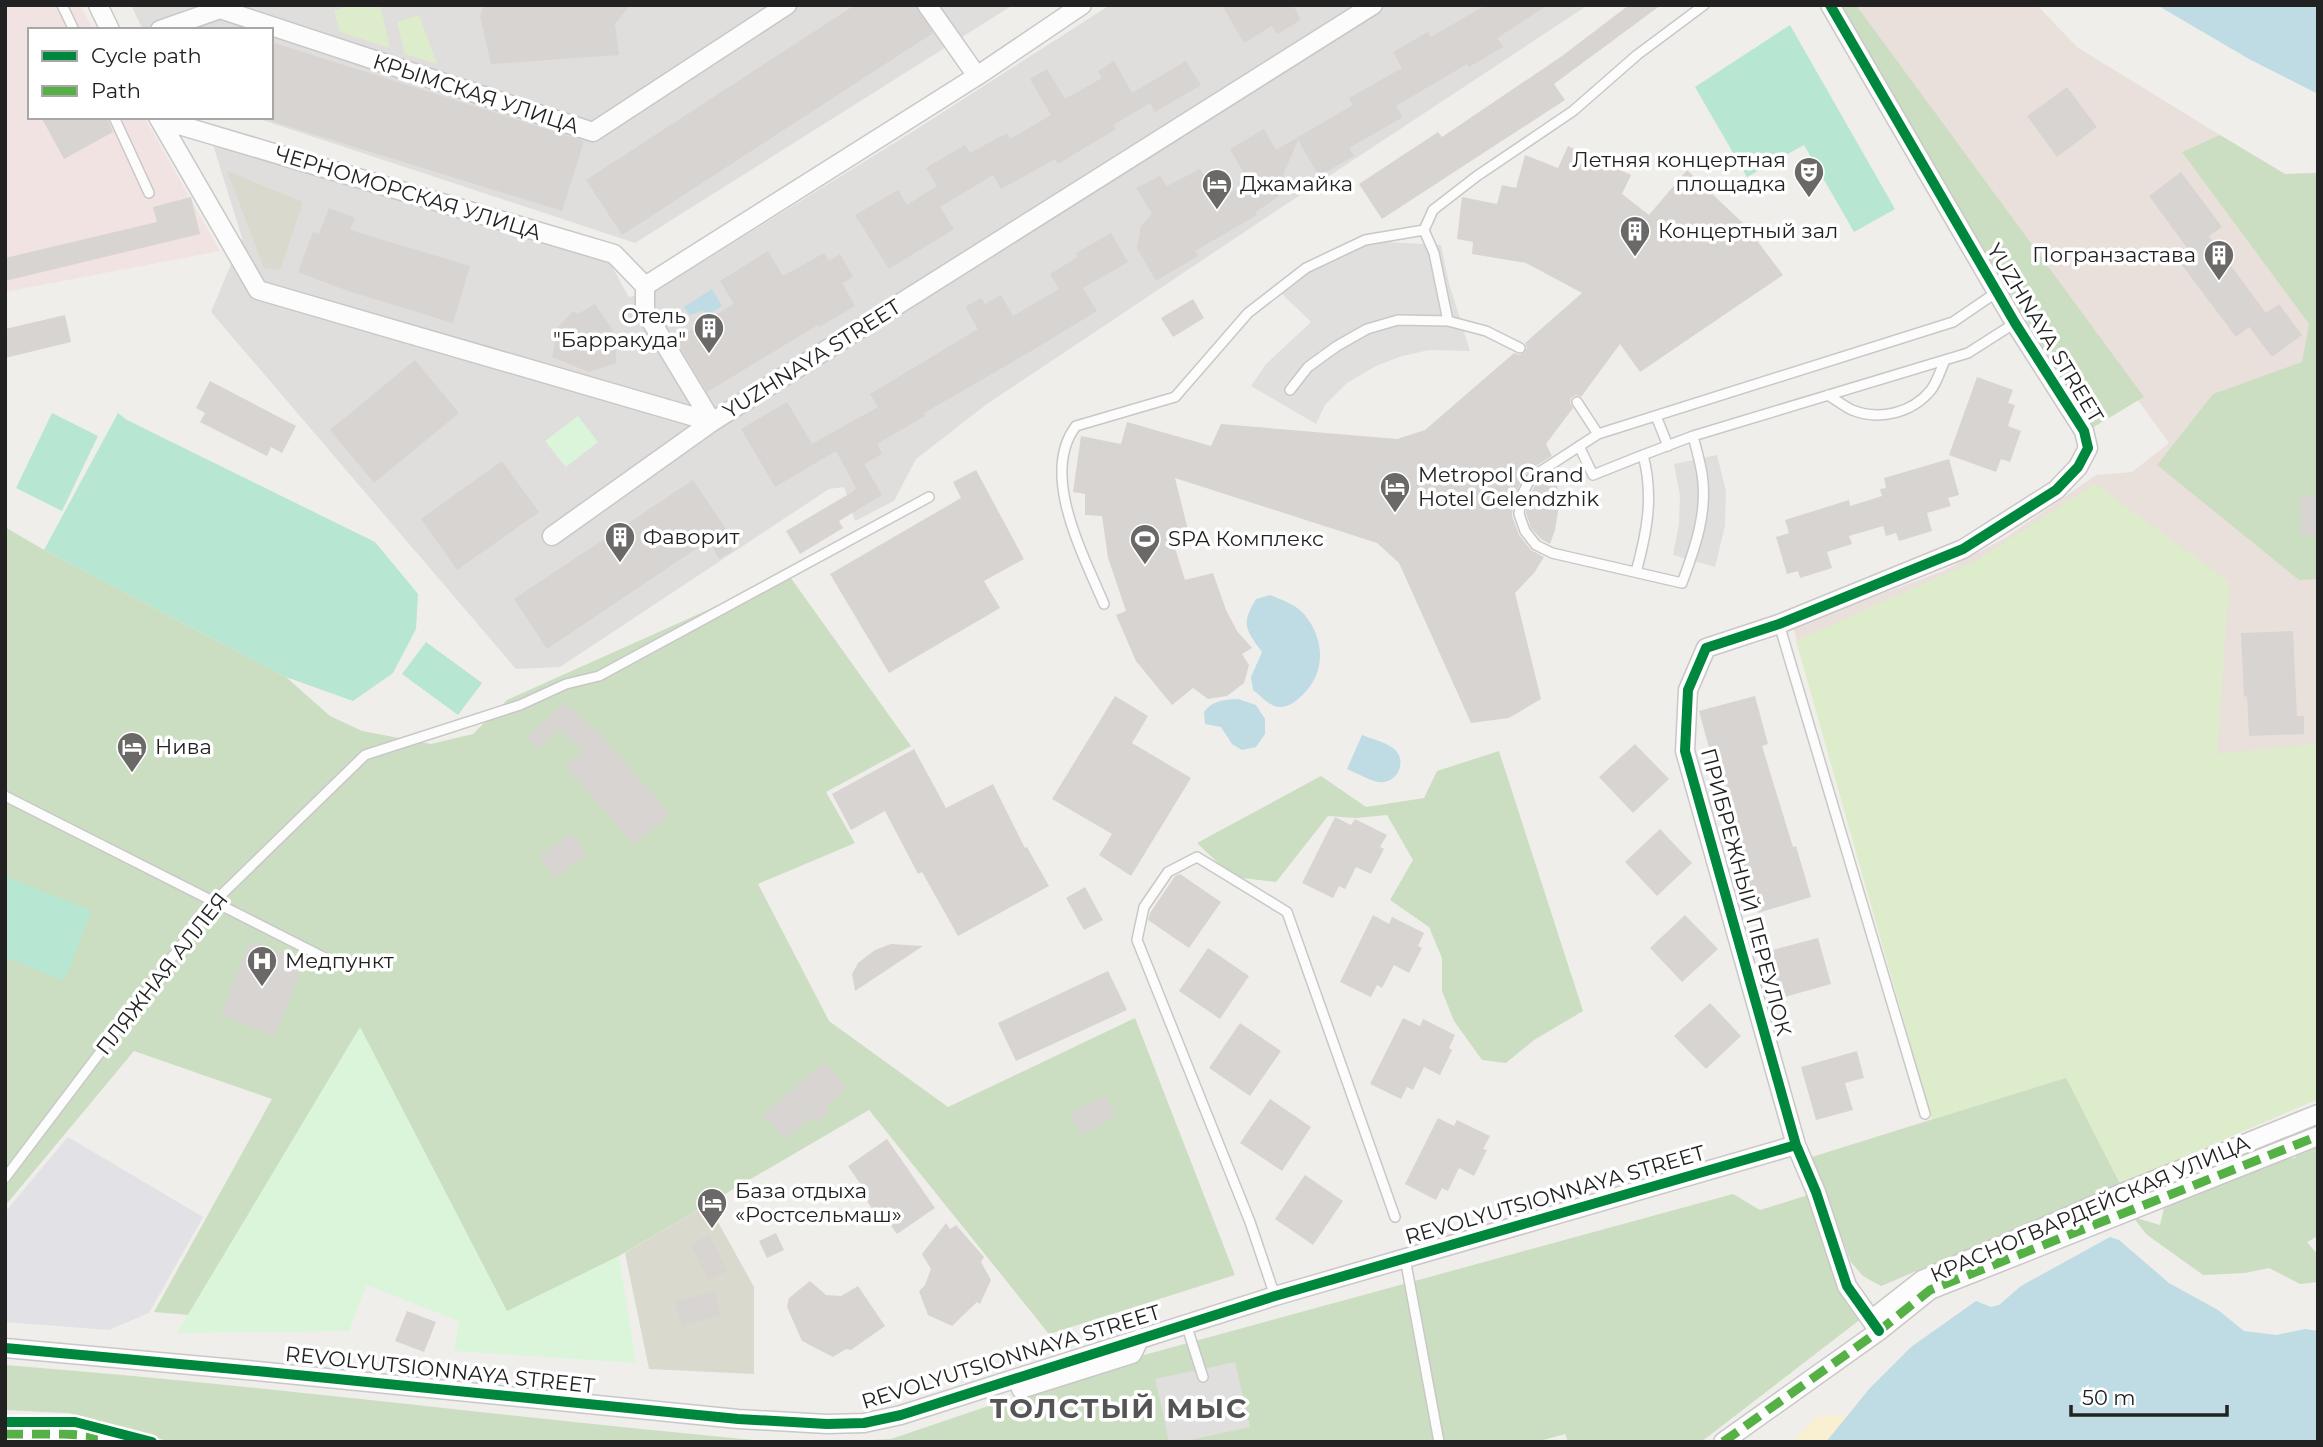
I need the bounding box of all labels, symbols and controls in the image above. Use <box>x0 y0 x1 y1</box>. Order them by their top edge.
legend <box>28 28 273 119</box>
text: Cycle path <box>91 43 202 68</box>
street label: КРЫМСКАЯ УЛИЦА <box>370 48 583 139</box>
text: Path <box>91 78 141 103</box>
street label: ЧЕРНОМОРСКАЯ УЛИЦА <box>272 140 545 245</box>
place label: Летняя концертная площадка <box>1572 147 1786 196</box>
theatre icon: Летняя концертная площадка <box>1792 155 1826 199</box>
hotel icon: Джамайка <box>1200 167 1234 211</box>
place label: Джамайка <box>1240 171 1353 196</box>
building icon: Концертный зал <box>1618 214 1652 258</box>
place label: Концертный зал <box>1658 218 1838 243</box>
building icon: Погранзастава <box>2202 238 2236 282</box>
street label: YUZHNAYA STREET <box>1982 239 2109 427</box>
place label: Погранзастава <box>2032 242 2196 267</box>
street label: YUZHNAYA STREET <box>718 294 905 423</box>
place label: Отель "Барракуда" <box>553 303 686 352</box>
building icon: Отель "Барракуда" <box>692 311 726 355</box>
place label: Metropol Grand Hotel Gelendzhik <box>1418 462 1599 511</box>
hotel icon: Metropol Grand Hotel Gelendzhik <box>1378 470 1412 514</box>
building icon: Фаворит <box>603 520 637 564</box>
sports icon: SPA Комплекс <box>1128 522 1162 566</box>
place label: Фаворит <box>643 524 739 549</box>
place label: SPA Комплекс <box>1168 526 1324 551</box>
hotel icon: Нива <box>115 730 149 774</box>
place label: Нива <box>155 734 212 759</box>
street label: ПРИБРЕЖНЫЙ ПЕРЕУЛОК <box>1696 745 1797 1039</box>
street label: ПЛЯЖНАЯ АЛЛЕЯ <box>90 887 233 1060</box>
hospital icon: Медпункт <box>245 944 279 988</box>
place label: Медпункт <box>285 948 394 973</box>
street label: КРАСНОГВАРДЕЙСКАЯ УЛИЦА <box>1926 1130 2254 1287</box>
street label: REVOLYUTSIONNAYA STREET <box>1402 1140 1708 1249</box>
place label: База отдыха «Ростсельмаш» <box>735 1178 902 1227</box>
hotel icon: База отдыха «Ростсельмаш» <box>695 1186 729 1230</box>
street label: REVOLYUTSIONNAYA STREET <box>858 1299 1163 1414</box>
street label: REVOLYUTSIONNAYA STREET <box>284 1341 596 1398</box>
scale bar <box>2071 1374 2227 1418</box>
text: 50 m <box>2082 1385 2136 1410</box>
district label: ТОЛСТЫЙ МЫС <box>990 1391 1248 1425</box>

